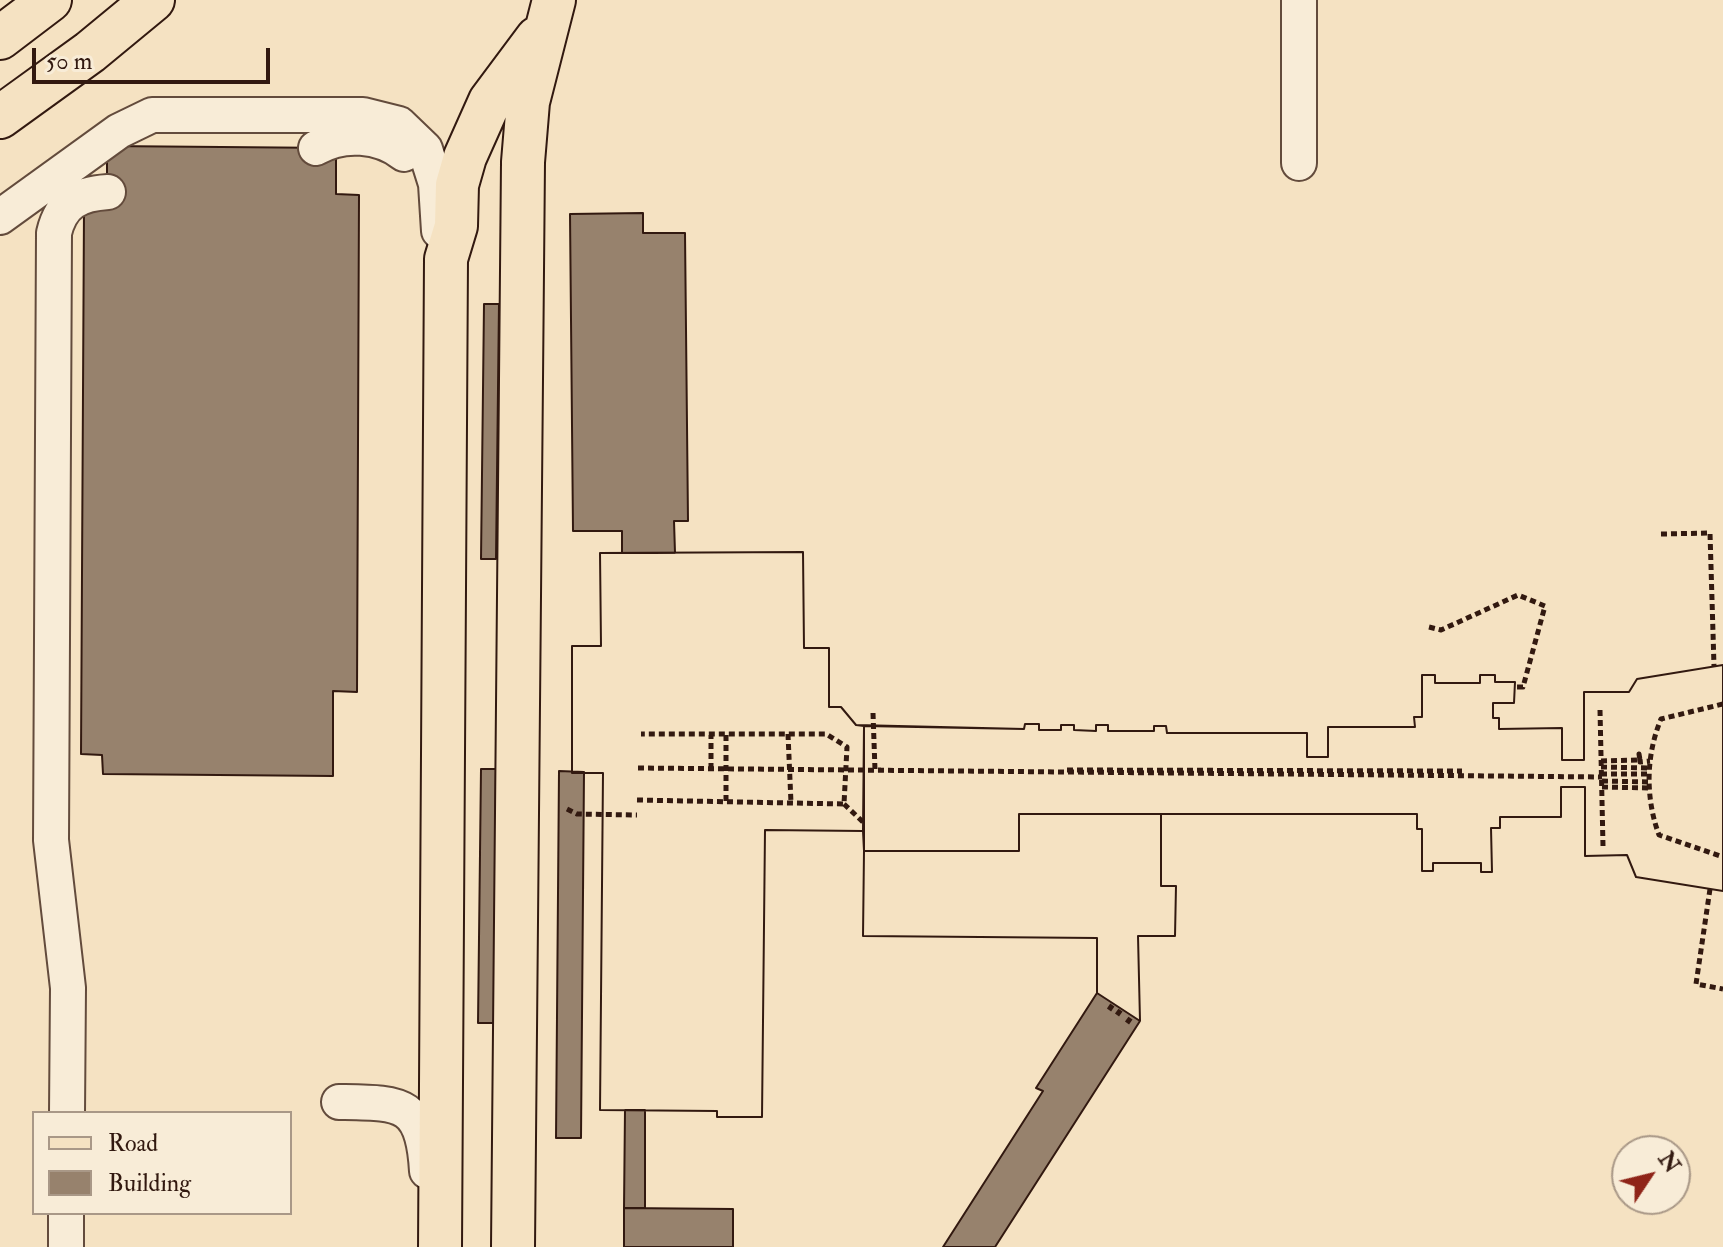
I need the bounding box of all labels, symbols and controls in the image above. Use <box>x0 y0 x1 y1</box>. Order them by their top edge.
scale bar <box>36 32 274 82</box>
text: 50 m <box>46 46 92 77</box>
legend <box>32 1111 292 1215</box>
text: Road <box>108 1128 158 1159</box>
north arrow <box>1611 1135 1691 1215</box>
text: N <box>1652 1146 1686 1178</box>
text: Building <box>108 1168 191 1199</box>

